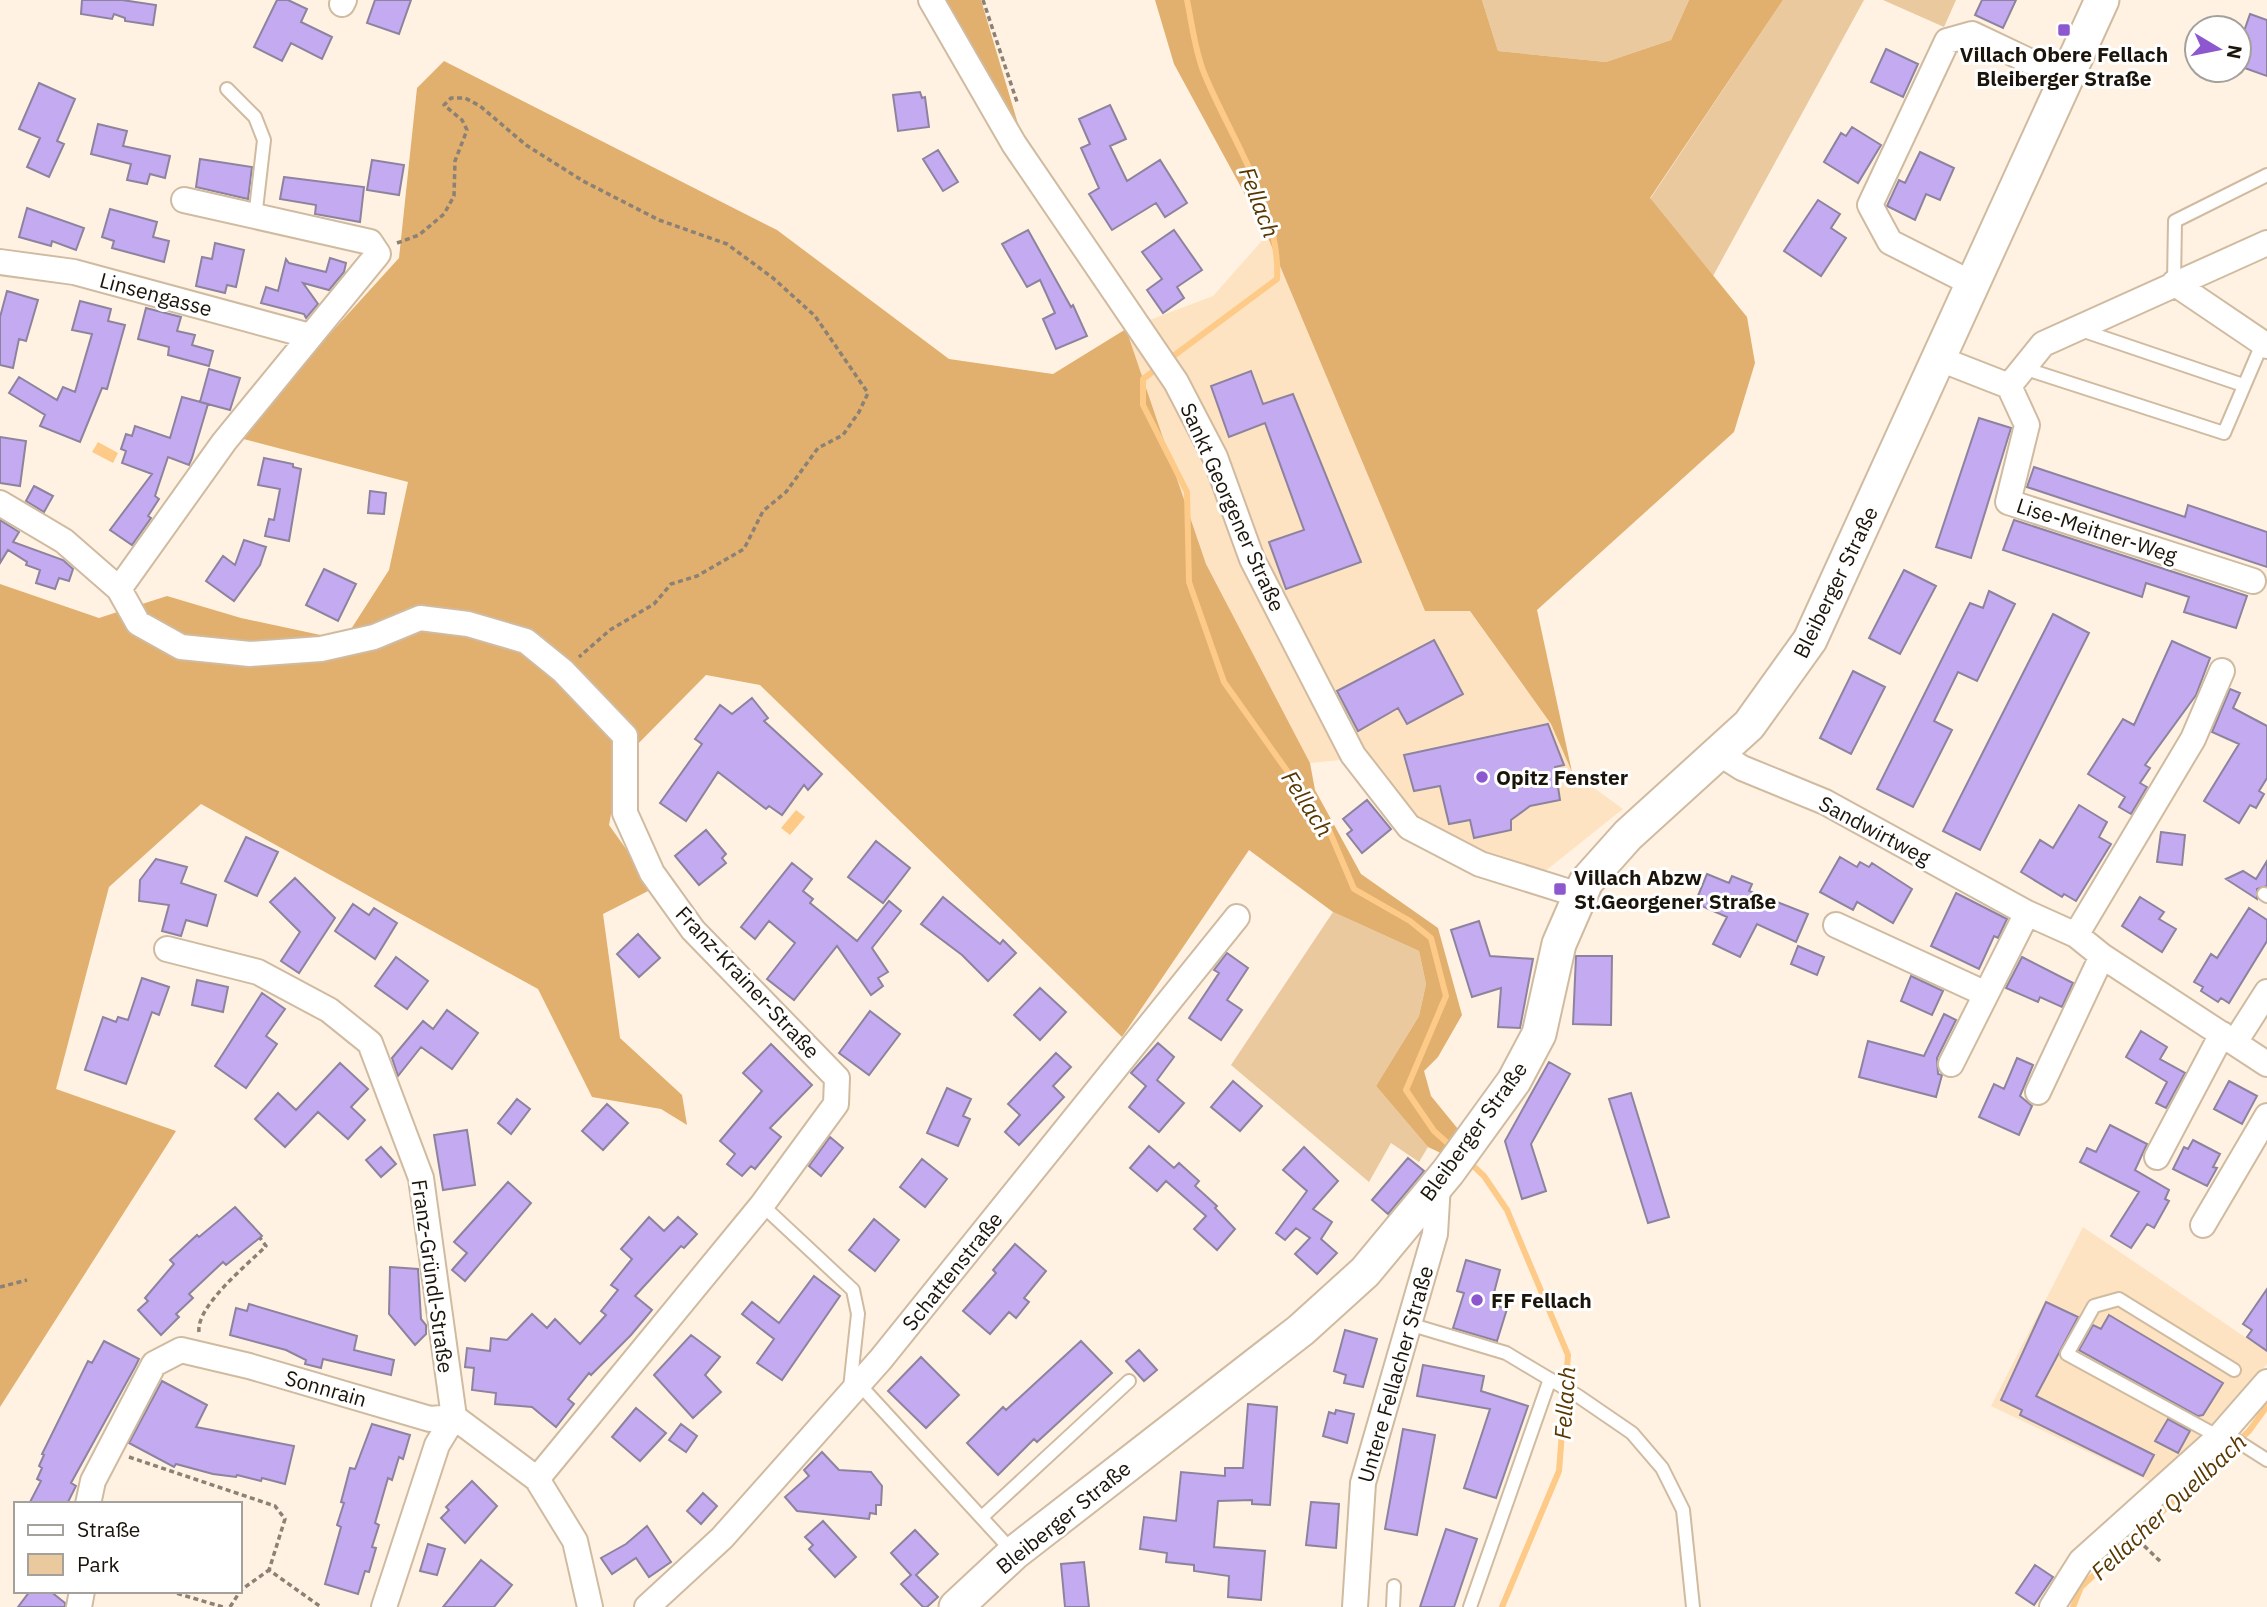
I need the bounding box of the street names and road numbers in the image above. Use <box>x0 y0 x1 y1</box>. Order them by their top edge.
street label: Linsengasse <box>97 266 215 322</box>
street label: Sankt Georgener Straße <box>1174 398 1292 616</box>
street label: Lise-Meitner-Weg <box>2013 491 2181 569</box>
street label: Bleiberger Straße <box>1786 501 1884 663</box>
street label: Sandwirtweg <box>1814 789 1936 871</box>
street label: Franz-Krainer-Straße <box>670 900 826 1064</box>
street label: Bleiberger Straße <box>1413 1056 1533 1206</box>
street label: Franz-Gründl-Straße <box>406 1177 460 1375</box>
street label: Schattenstraße <box>895 1206 1009 1336</box>
street label: Untere Fellacher Straße <box>1351 1262 1439 1486</box>
street label: Sonnrain <box>282 1363 370 1413</box>
street label: Bleiberger Straße <box>990 1454 1136 1580</box>

